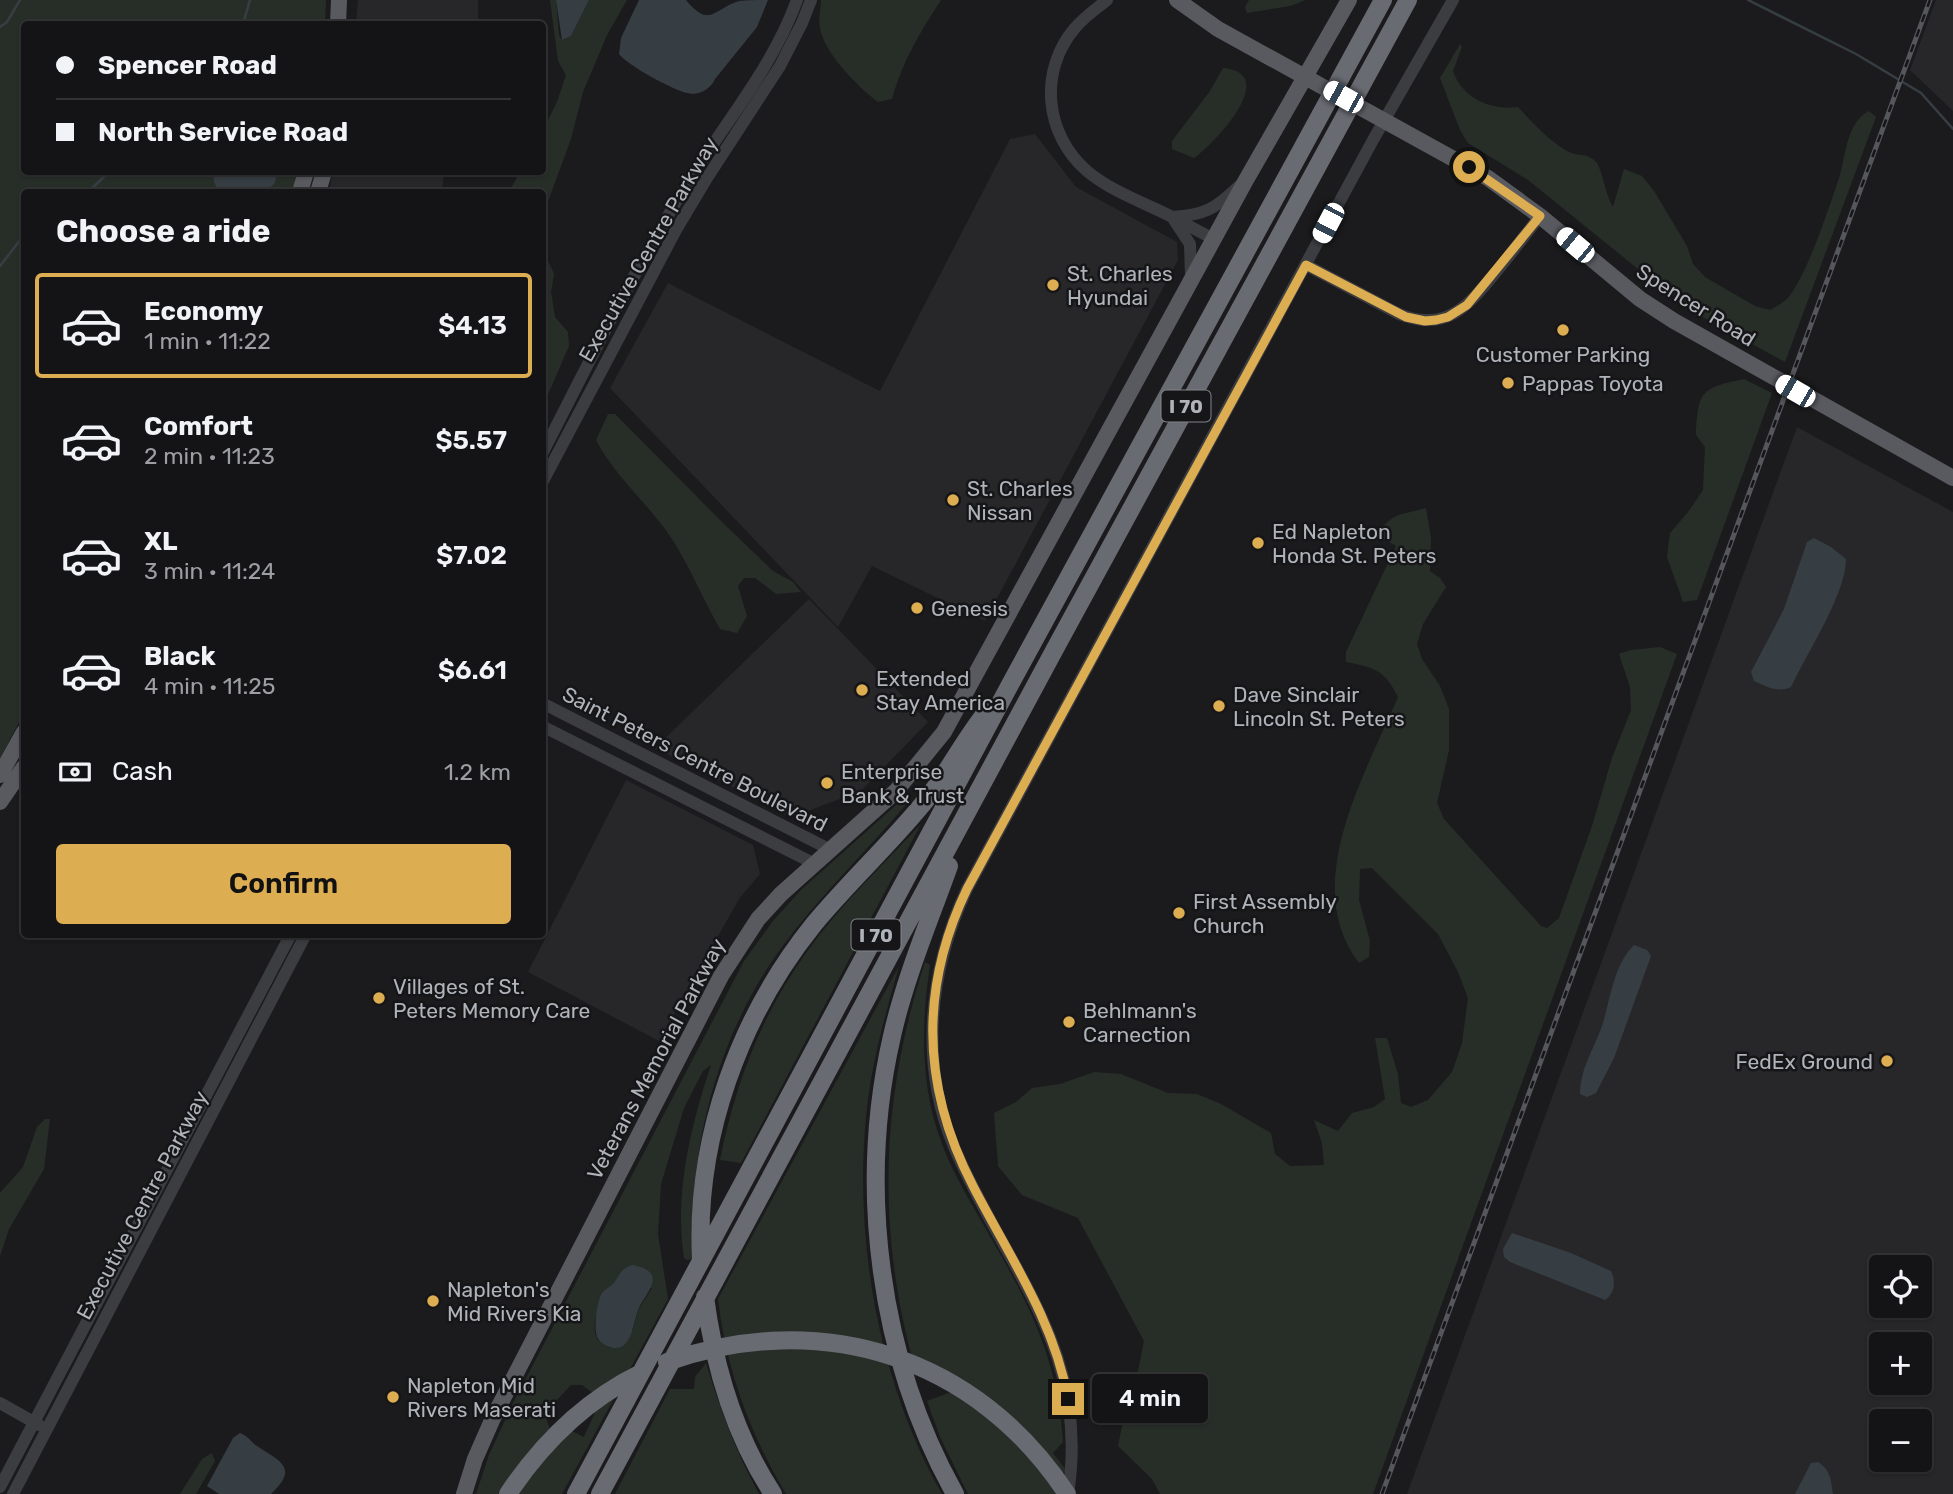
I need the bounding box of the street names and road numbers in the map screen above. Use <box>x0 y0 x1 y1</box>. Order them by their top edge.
street label: Executive Centre Parkway <box>573 132 723 366</box>
street label: Spencer Road <box>1632 258 1760 352</box>
road number: I 70 <box>1162 390 1210 422</box>
street label: Saint Peters Centre Boulevard <box>558 681 832 837</box>
road number: I 70 <box>852 920 900 951</box>
street label: Veterans Memorial Parkway <box>582 934 730 1184</box>
street label: Executive Centre Parkway <box>71 1086 213 1324</box>

